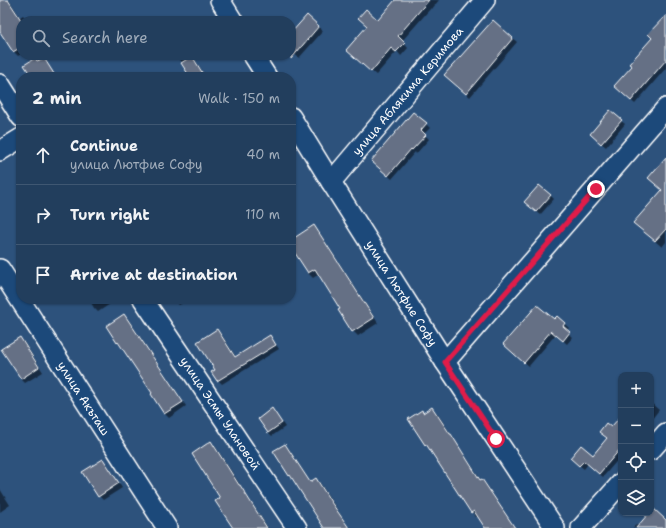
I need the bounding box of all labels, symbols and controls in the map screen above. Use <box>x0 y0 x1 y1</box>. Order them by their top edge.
search box <box>16 16 296 60</box>
street label: улица Аблякима Керимова <box>349 23 467 159</box>
icon: search <box>30 27 52 49</box>
text: Search here <box>62 28 148 48</box>
text: 2 min <box>32 87 82 109</box>
text: Walk · 150 m <box>198 90 280 107</box>
text: Continue <box>70 136 138 156</box>
icon: ahead <box>32 144 54 166</box>
text: 40 m <box>246 146 280 163</box>
text: улица Лютфие Софу <box>70 156 203 173</box>
route end <box>587 180 605 198</box>
icon: right <box>32 204 54 226</box>
text: Turn right <box>70 205 150 225</box>
text: 110 m <box>245 206 280 223</box>
street label: улица Лютфие Софу <box>362 237 441 349</box>
icon: arrive <box>32 264 54 286</box>
text: Arrive at destination <box>70 265 238 285</box>
street label: улица Эсмы Улановой <box>176 354 264 473</box>
street label: улица Акъташ <box>54 358 113 439</box>
map controls <box>618 372 654 516</box>
button: + <box>618 372 654 408</box>
button: − <box>618 408 654 444</box>
route start <box>487 430 505 448</box>
button: locate <box>618 444 654 480</box>
button: layers <box>618 480 654 516</box>

